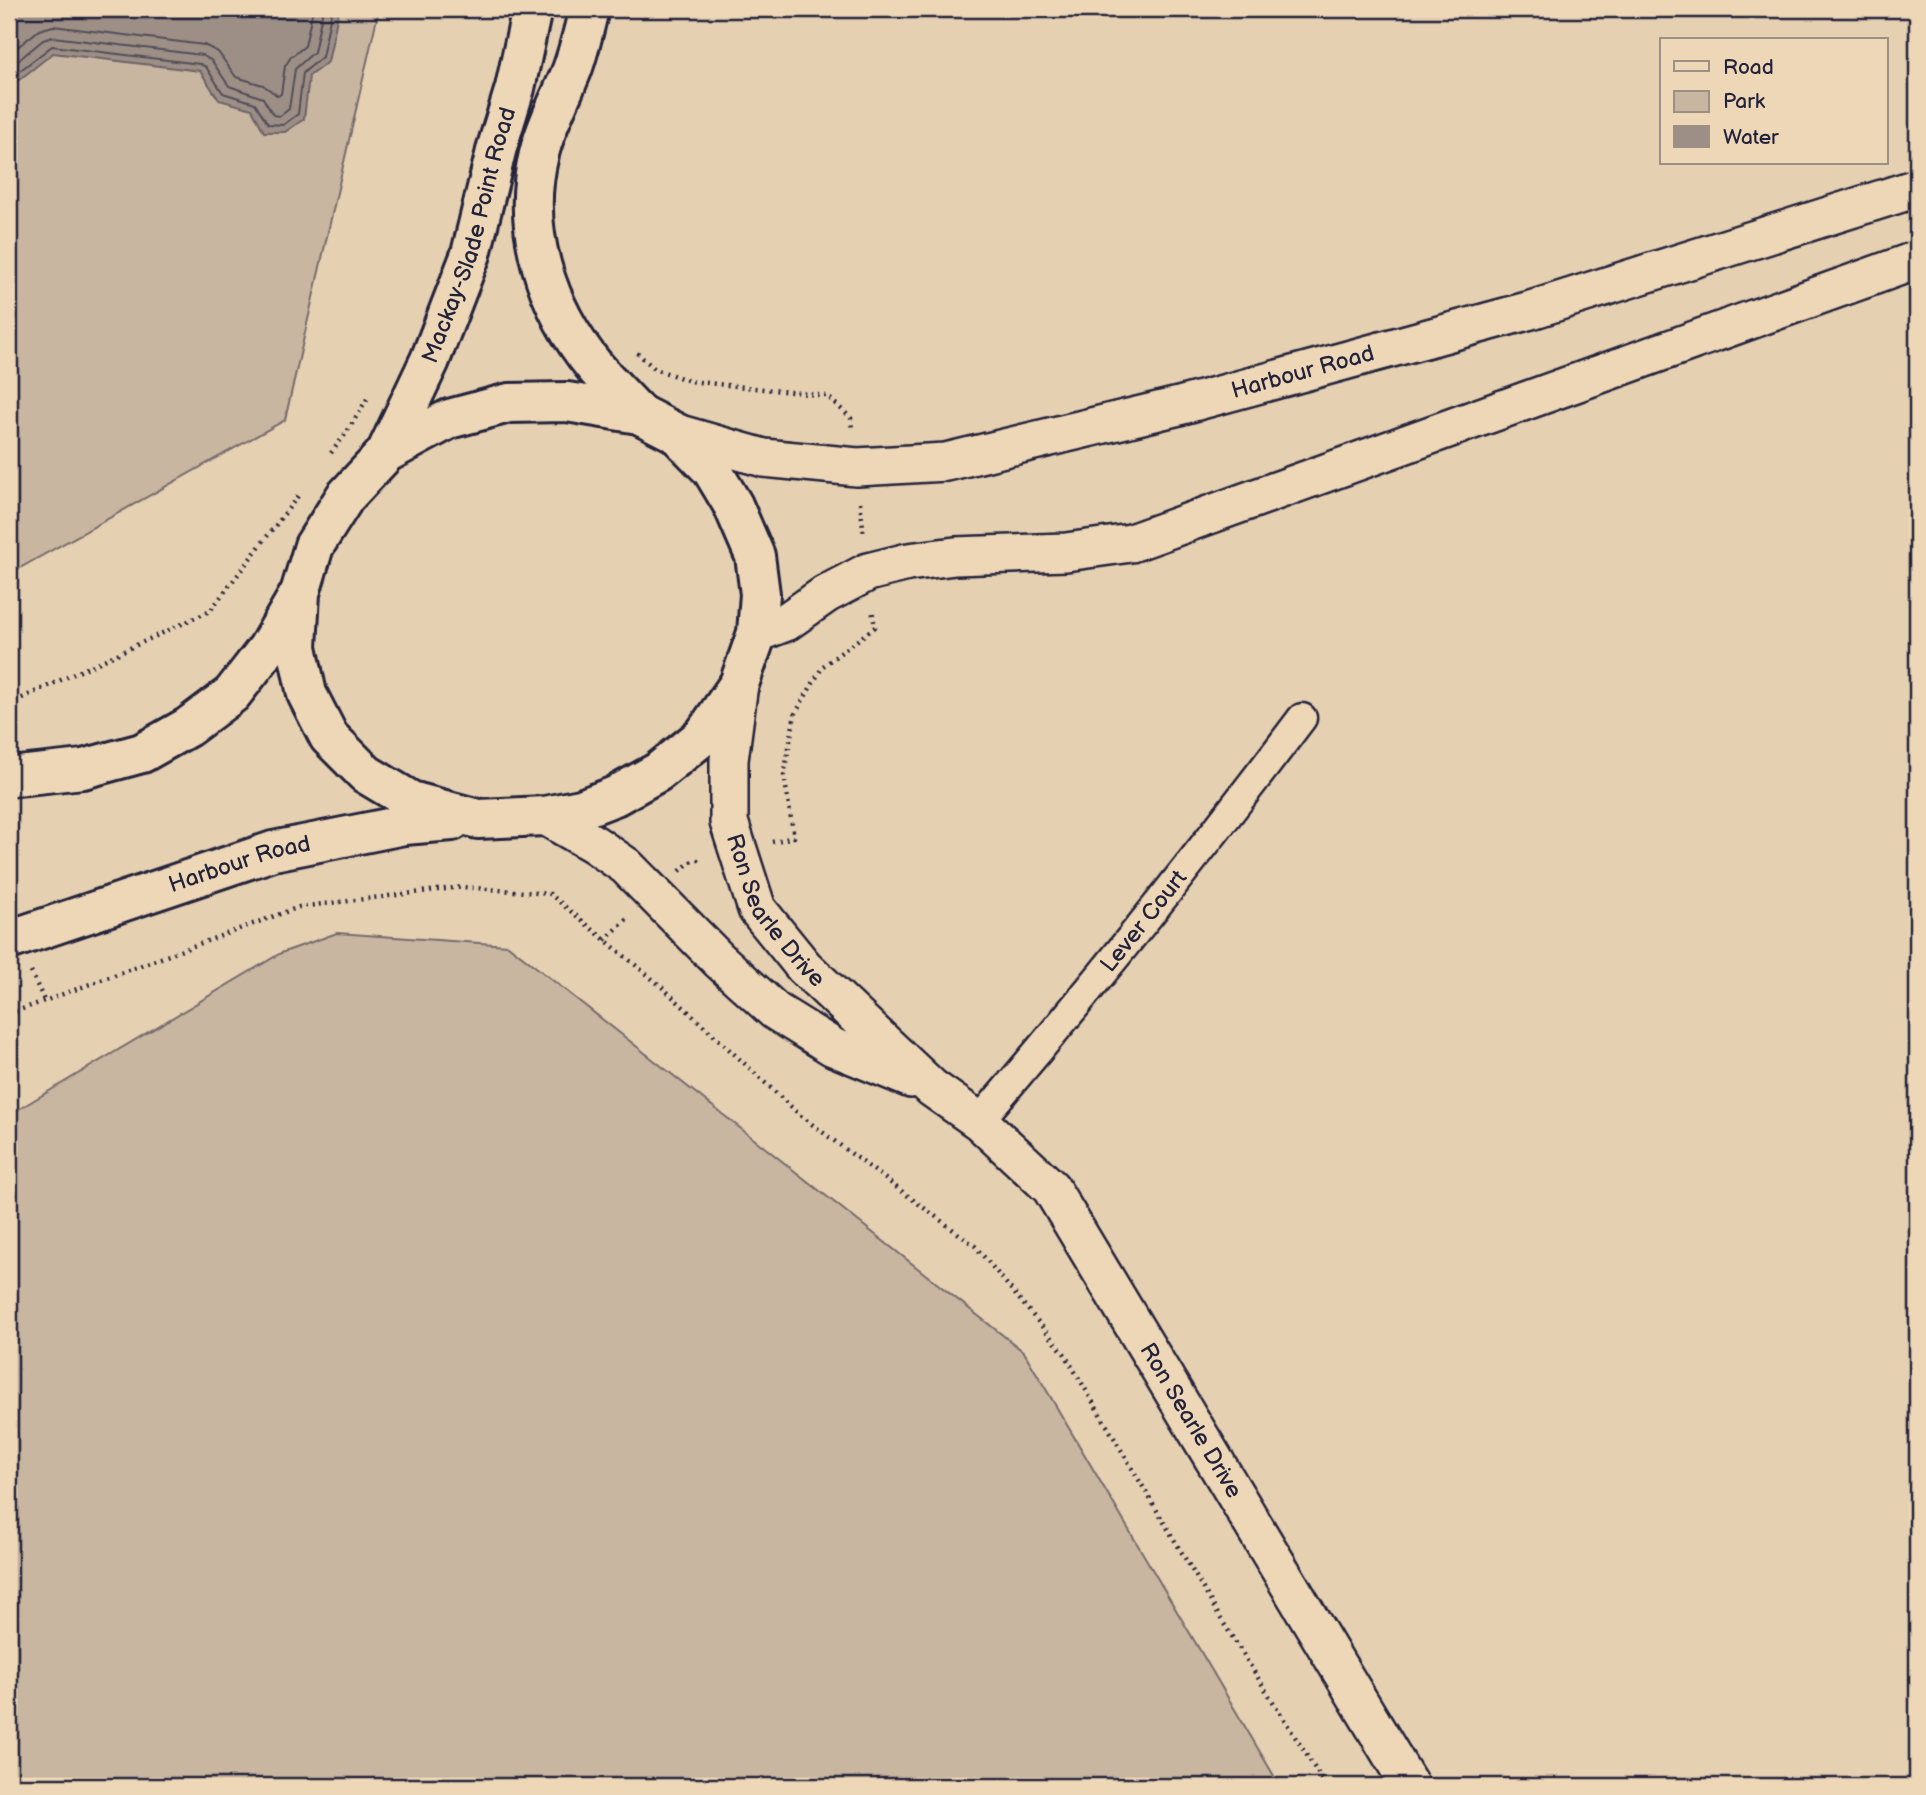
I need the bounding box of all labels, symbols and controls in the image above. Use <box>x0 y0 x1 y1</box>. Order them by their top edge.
legend <box>1660 38 1888 164</box>
text: Road <box>1723 55 1774 80</box>
text: Park <box>1723 89 1766 114</box>
street label: Mackay-Slade Point Road <box>416 104 522 367</box>
text: Water <box>1723 125 1779 150</box>
street label: Harbour Road <box>1228 339 1377 405</box>
street label: Harbour Road <box>165 830 313 899</box>
street label: Ron Searle Drive <box>720 830 831 993</box>
street label: Lever Court <box>1095 865 1193 978</box>
street label: Ron Searle Drive <box>1133 1338 1248 1503</box>

